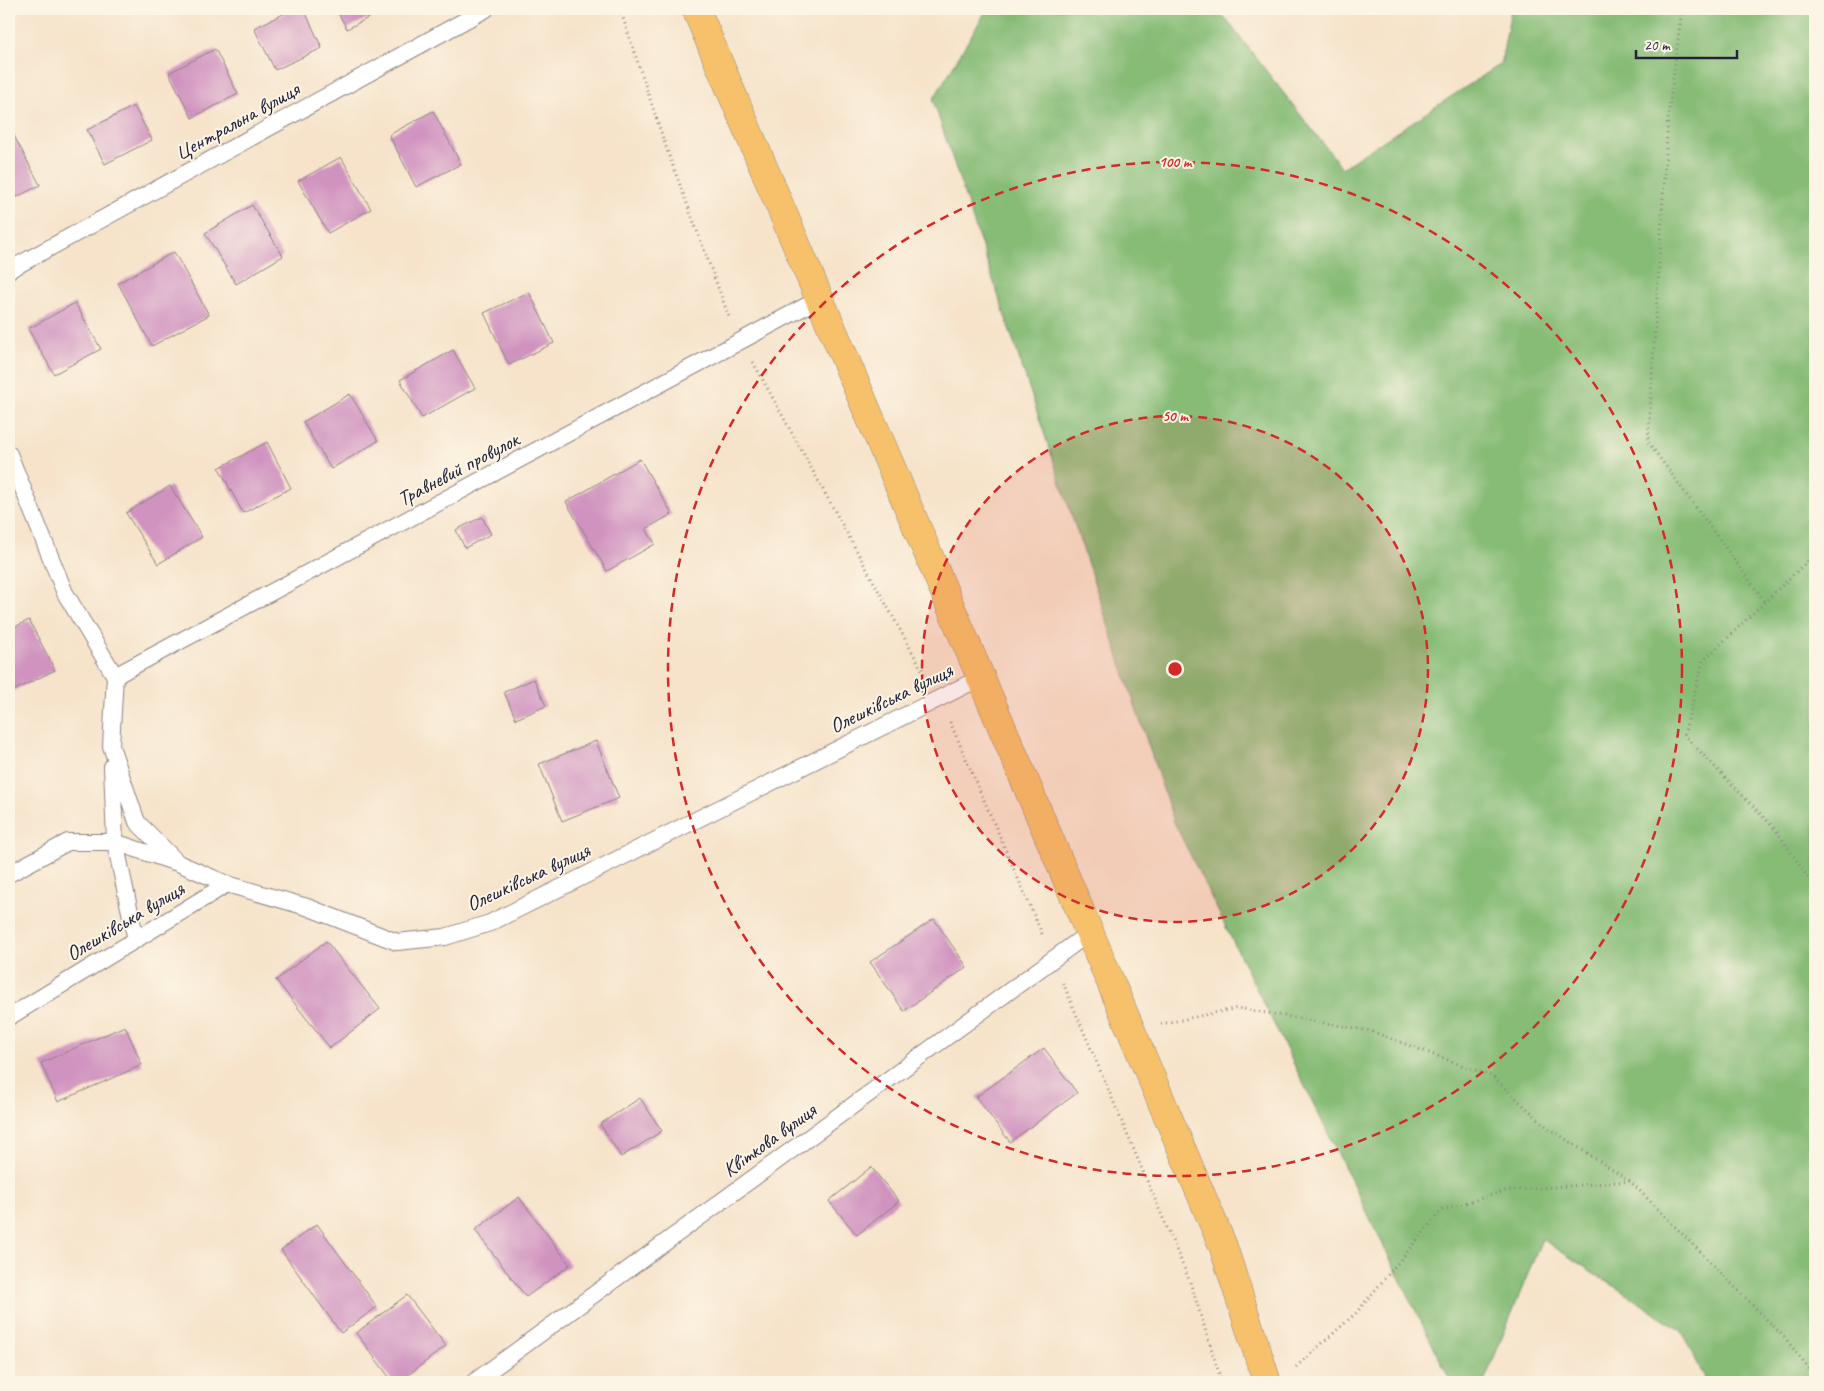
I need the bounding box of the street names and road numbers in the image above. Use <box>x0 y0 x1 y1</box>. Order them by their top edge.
street label: Центральна вулиця <box>170 75 305 166</box>
street label: Травневий провулок <box>393 425 525 512</box>
street label: Олешківська вулиця <box>825 656 958 739</box>
street label: Олешківська вулиця <box>462 836 595 917</box>
street label: Олешківська вулиця <box>61 875 190 967</box>
street label: Квіткова вулиця <box>717 1097 822 1183</box>

